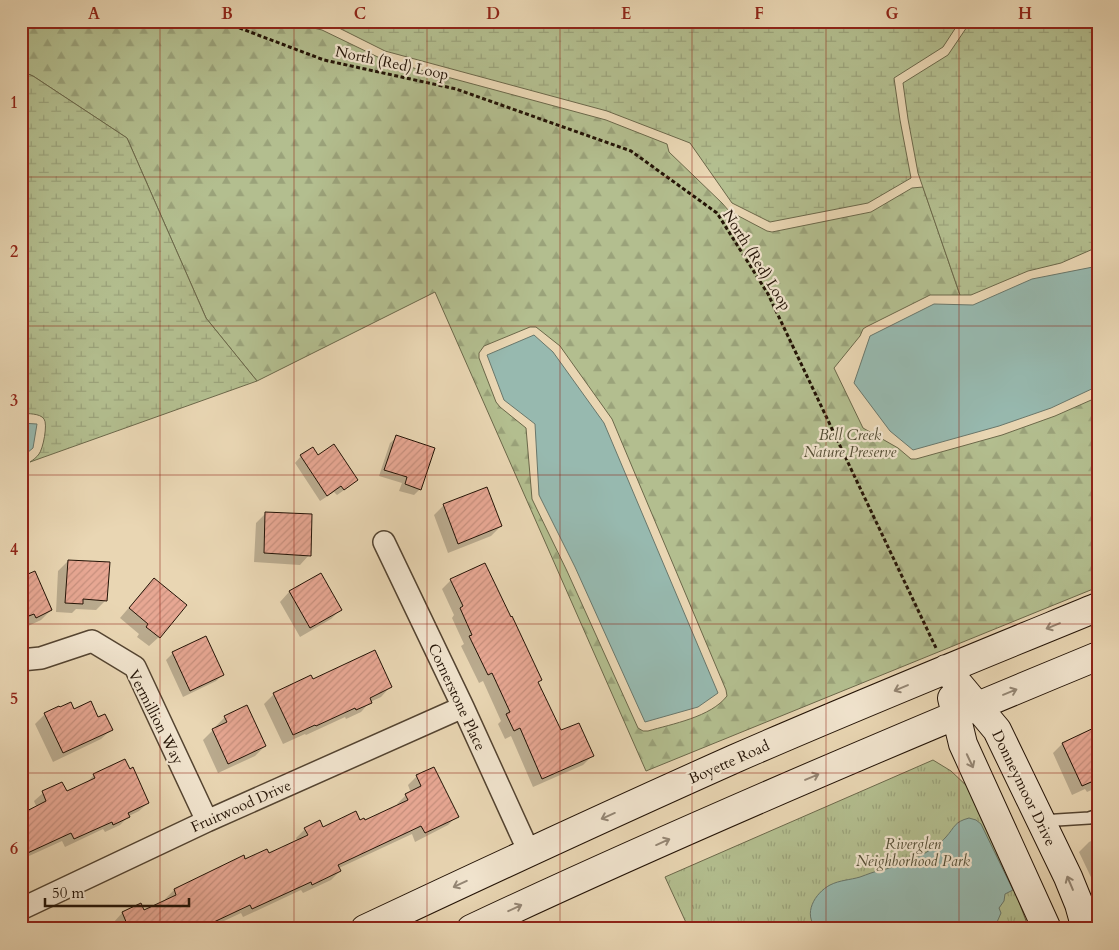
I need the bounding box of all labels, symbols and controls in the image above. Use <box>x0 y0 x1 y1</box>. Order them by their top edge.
text: A <box>88 3 100 25</box>
text: B <box>221 3 233 25</box>
text: C <box>354 3 366 25</box>
text: D <box>486 3 500 25</box>
text: E <box>621 3 631 25</box>
text: F <box>754 3 764 25</box>
text: G <box>885 3 899 25</box>
text: H <box>1018 3 1032 25</box>
street label: North (Red) Loop <box>333 41 451 85</box>
text: 1 <box>10 92 18 114</box>
street label: North (Red) Loop <box>718 206 796 314</box>
text: 2 <box>10 241 18 263</box>
text: 3 <box>10 390 18 412</box>
park label: Bell Creek Nature Preserve <box>804 425 896 462</box>
text: 4 <box>10 539 18 561</box>
one-way arrow <box>1046 621 1061 631</box>
street label: Cornerstone Place <box>423 640 491 754</box>
street label: Vermillion Way <box>124 666 188 768</box>
one-way arrow <box>894 684 909 694</box>
one-way arrow <box>1002 687 1017 697</box>
text: 5 <box>10 688 18 710</box>
street label: Donneymoor Drive <box>987 727 1061 850</box>
street label: Boyette Road <box>686 735 773 789</box>
one-way arrow <box>966 753 976 768</box>
one-way arrow <box>804 771 819 781</box>
street label: Fruitwood Drive <box>188 775 294 837</box>
one-way arrow <box>601 812 616 821</box>
park label: Riverglen Neighborhood Park <box>856 834 971 871</box>
one-way arrow <box>655 836 670 846</box>
text: 6 <box>10 838 18 860</box>
scale bar <box>45 875 189 907</box>
one-way arrow <box>1065 876 1075 891</box>
one-way arrow <box>453 880 468 889</box>
text: 50 m <box>52 883 84 903</box>
one-way arrow <box>507 903 522 912</box>

